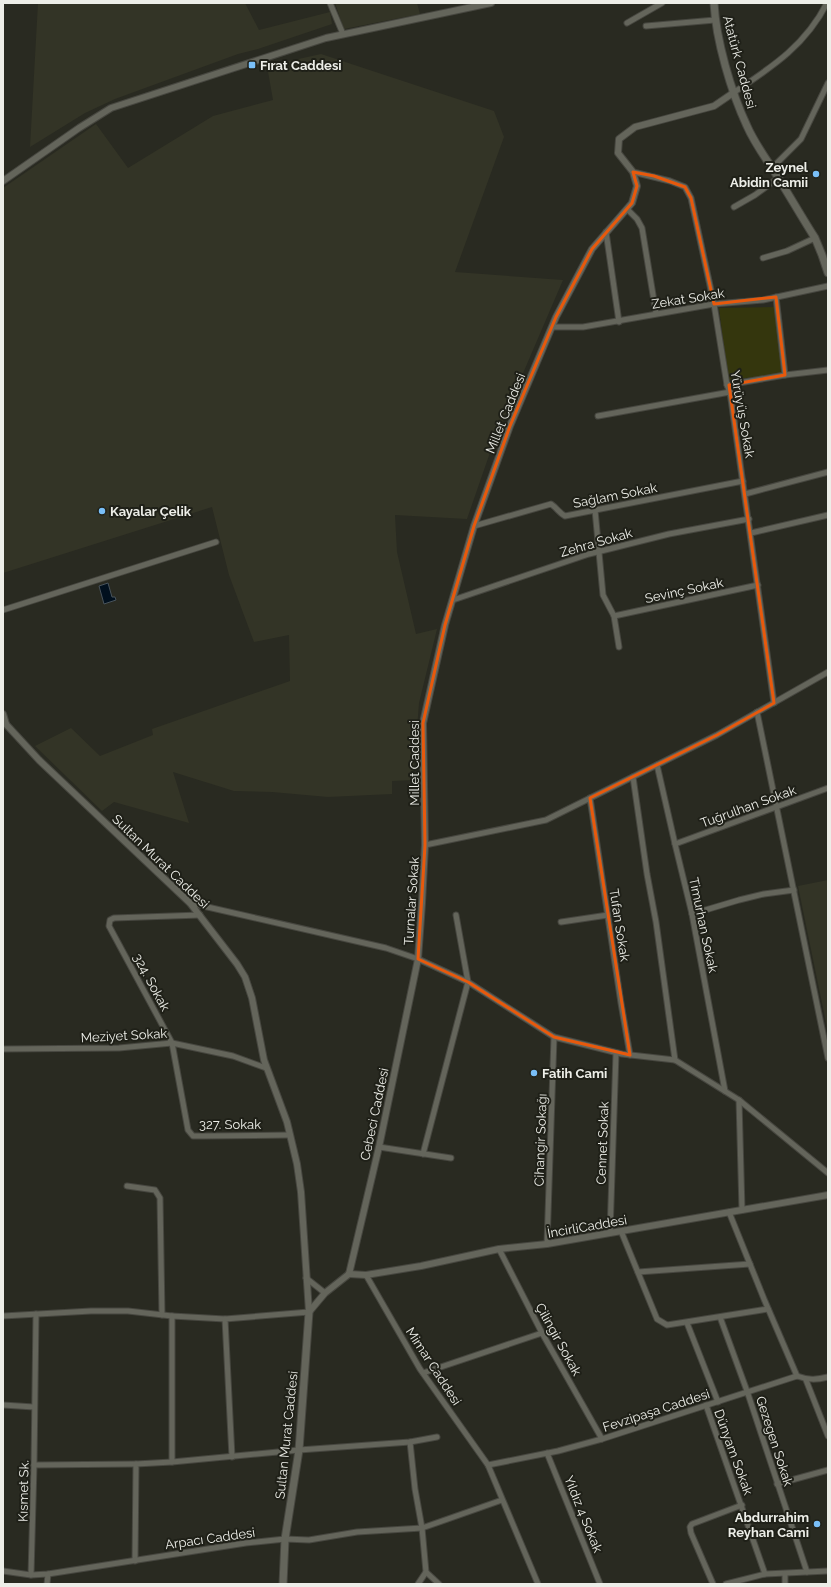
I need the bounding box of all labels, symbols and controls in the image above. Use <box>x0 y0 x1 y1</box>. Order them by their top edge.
street label: Atatürk Caddesi <box>720 14 759 110</box>
place label: Fırat Caddesi <box>260 58 342 73</box>
marker: Fırat Caddesi <box>247 60 257 70</box>
place label: Zeynel Abidin Camii <box>730 160 809 190</box>
marker: Zeynel Abidin Camii <box>811 169 821 179</box>
street label: Zekat Sokak <box>651 285 726 312</box>
street label: Yürüyüş Sokak <box>727 369 758 459</box>
street label: Millet Caddesi <box>483 371 528 456</box>
street label: Sağlam Sokak <box>572 480 659 511</box>
place label: Kayalar Çelik <box>110 504 192 519</box>
marker: Kayalar Çelik <box>97 506 107 516</box>
street label: Zehra Sokak <box>558 525 634 560</box>
street label: Sevinç Sokak <box>644 575 725 606</box>
street label: Millet Caddesi <box>407 720 422 806</box>
street label: Tuğrulhan Sokak <box>698 782 798 831</box>
street label: Sultan Murat Caddesi <box>109 811 212 911</box>
street label: Turnalar Sokak <box>401 856 422 946</box>
street label: Timurhan Sokak <box>686 876 721 974</box>
street label: Tufan Sokak <box>606 888 633 963</box>
street label: 324. Sokak <box>130 951 173 1014</box>
street label: Meziyet Sokak <box>80 1026 168 1045</box>
street label: Cebeci Caddesi <box>357 1066 392 1162</box>
place label: Fatih Cami <box>542 1066 607 1081</box>
marker: Fatih Cami <box>529 1068 539 1078</box>
street label: Cihangir Sokağı <box>531 1093 550 1187</box>
street label: Cennet Sokak <box>594 1101 611 1185</box>
street label: 327. Sokak <box>199 1117 261 1132</box>
street label: İncirliCaddesi <box>546 1211 628 1241</box>
street label: Çilingir Sokak <box>532 1300 585 1378</box>
street label: Mimar Caddesi <box>403 1325 464 1408</box>
street label: Sultan Murat Caddesi <box>272 1370 301 1500</box>
street label: Fevzipaşa Caddesi <box>601 1386 712 1435</box>
street label: Gezegen Sokak <box>753 1394 796 1488</box>
street label: Dünyam Sokak <box>711 1407 756 1497</box>
street label: Kısmet Sk. <box>15 1460 32 1522</box>
street label: Yıldız 4 Sokak <box>561 1474 606 1555</box>
place label: Abdurrahim Reyhan Cami <box>728 1510 809 1540</box>
marker: Abdurrahim Reyhan Cami <box>812 1519 822 1529</box>
street label: Arpacı Caddesi <box>164 1525 256 1552</box>

